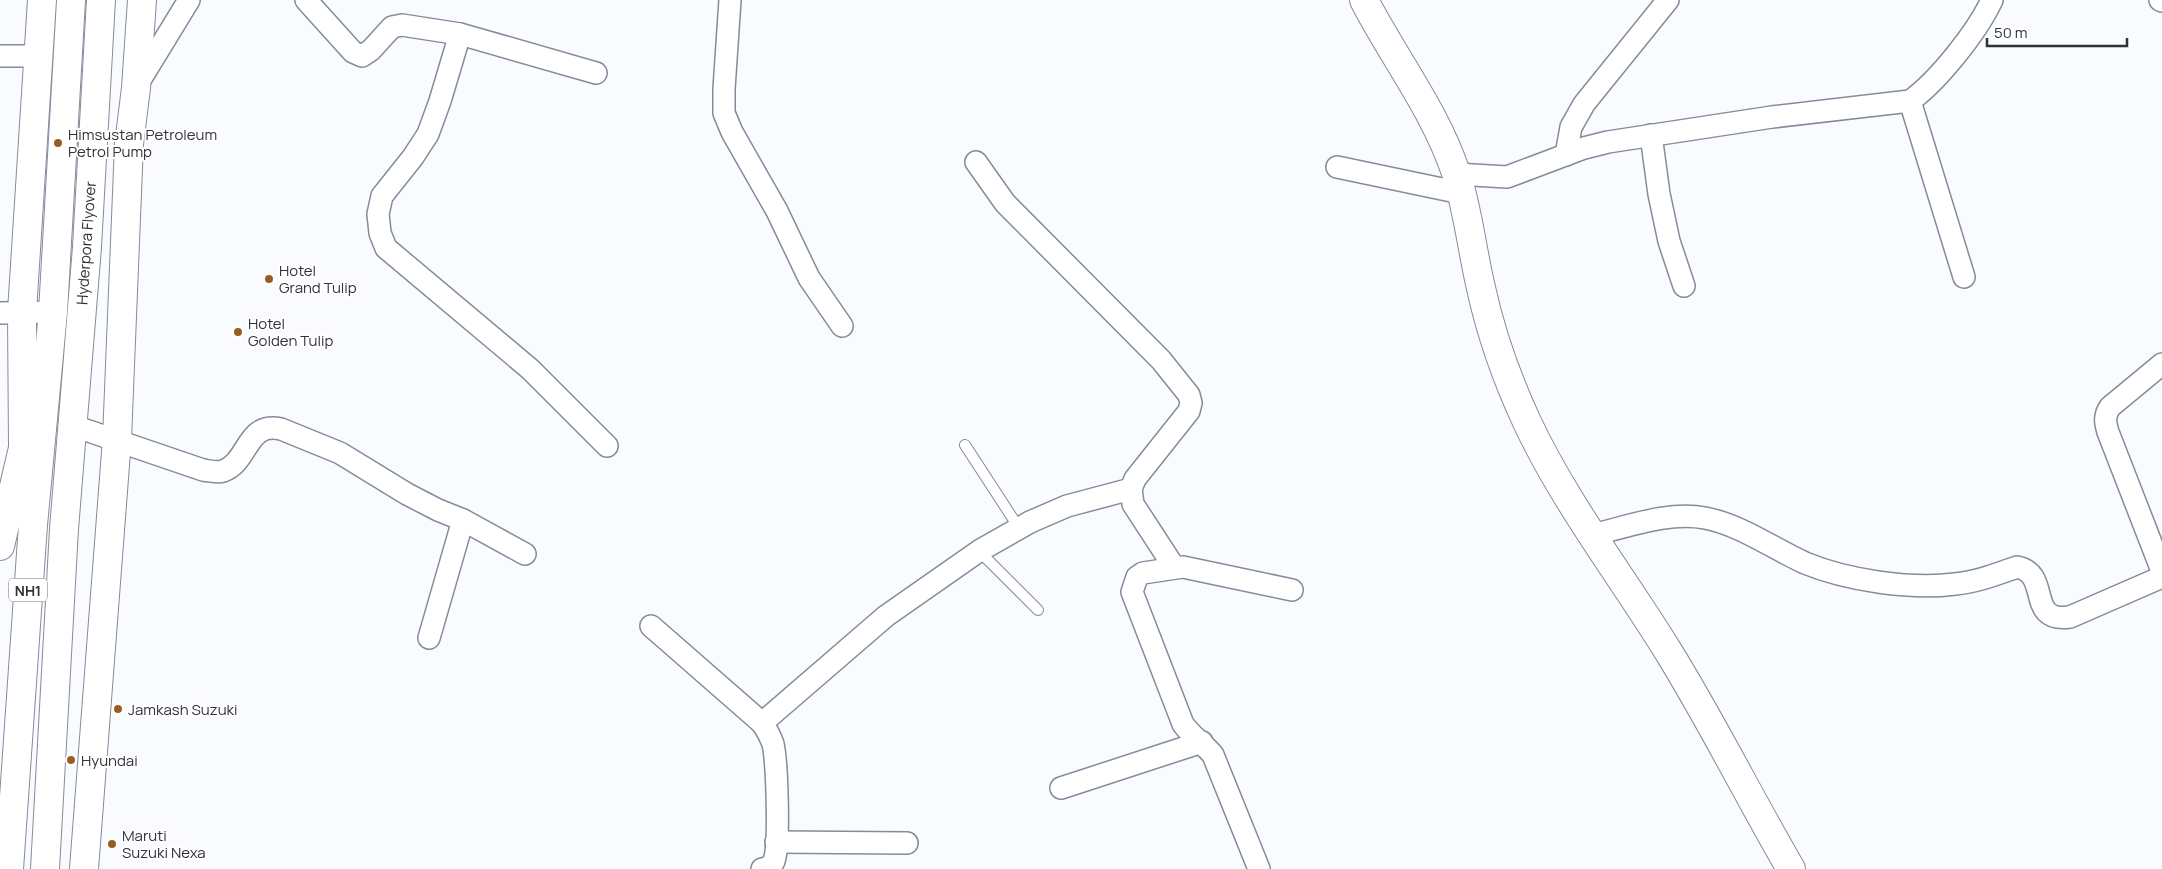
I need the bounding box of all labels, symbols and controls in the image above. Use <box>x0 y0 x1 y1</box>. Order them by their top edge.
scale bar <box>1987 15 2127 47</box>
text: 50 m <box>1994 22 2028 43</box>
place label: Himsustan Petroleum Petrol Pump <box>68 124 217 162</box>
marker: Himsustan Petroleum Petrol Pump <box>52 137 64 149</box>
street label: Hyderpora Flyover <box>71 180 101 306</box>
place label: Hotel Grand Tulip <box>279 260 357 298</box>
marker: Hotel Grand Tulip <box>263 273 275 285</box>
place label: Hotel Golden Tulip <box>248 313 333 351</box>
marker: Hotel Golden Tulip <box>232 326 244 338</box>
road number: NH1 <box>9 578 47 602</box>
place label: Jamkash Suzuki <box>128 699 238 720</box>
marker: Jamkash Suzuki <box>112 703 124 715</box>
place label: Hyundai <box>81 750 138 771</box>
marker: Hyundai <box>65 754 77 766</box>
place label: Maruti Suzuki Nexa <box>122 825 206 863</box>
marker: Maruti Suzuki Nexa <box>106 838 118 850</box>

